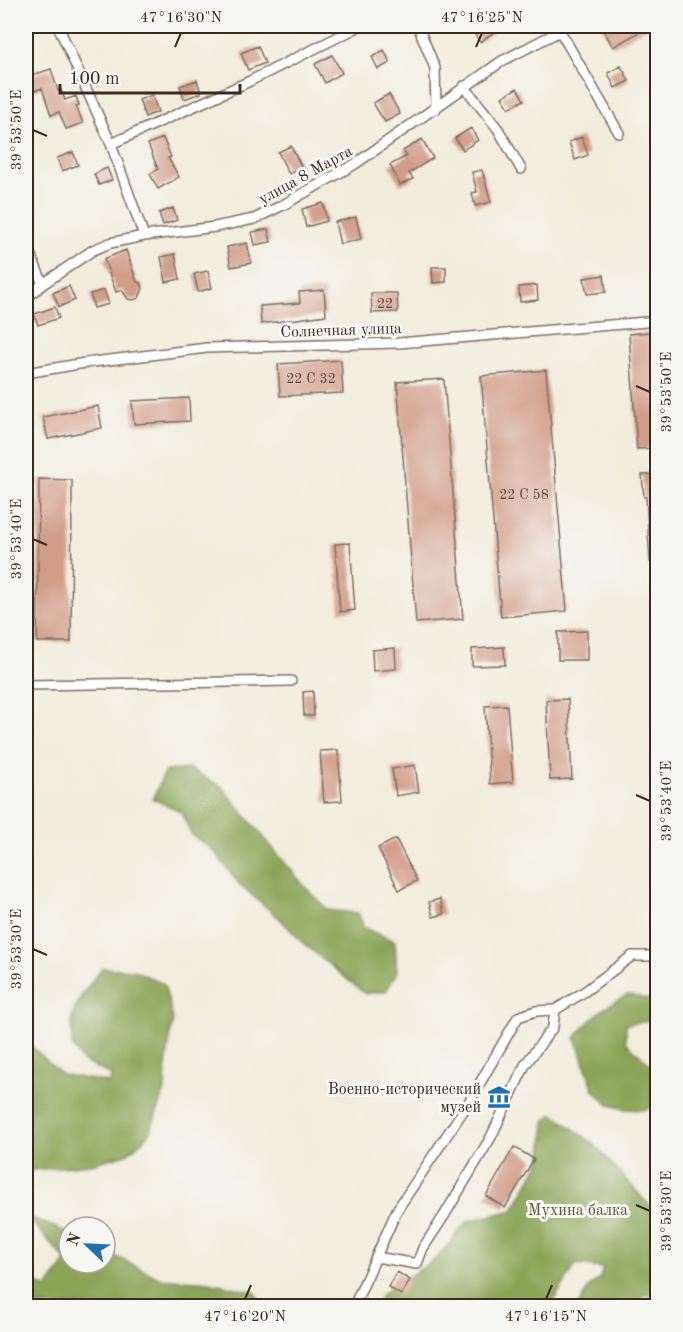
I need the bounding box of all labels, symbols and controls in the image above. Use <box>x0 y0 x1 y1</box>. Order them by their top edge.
text: 47°16'30"N <box>140 11 222 26</box>
text: 47°16'25"N <box>441 11 523 26</box>
scale bar <box>60 57 240 95</box>
text: 100 m <box>69 70 120 88</box>
text: 39°53'50"E <box>10 90 25 170</box>
street label: улица 8 Марта <box>257 143 356 208</box>
house number: 22 <box>377 297 393 311</box>
street label: Солнечная улица <box>280 321 402 341</box>
text: 39°53'50"E <box>660 352 675 432</box>
house number: 22 С 32 <box>286 372 336 386</box>
house number: 22 С 58 <box>499 488 549 502</box>
text: 39°53'40"E <box>10 499 25 579</box>
text: 39°53'40"E <box>660 761 675 841</box>
text: 39°53'30"E <box>10 909 25 989</box>
place label: Военно-исторический музей <box>328 1082 481 1116</box>
museum icon: Военно-исторический музей <box>486 1084 512 1110</box>
text: 39°53'30"E <box>660 1171 675 1251</box>
park label: Мухина балка <box>528 1203 628 1219</box>
north arrow <box>57 1215 117 1275</box>
text: N <box>65 1230 85 1249</box>
text: 47°16'20"N <box>204 1310 286 1325</box>
text: 47°16'15"N <box>505 1310 587 1325</box>

